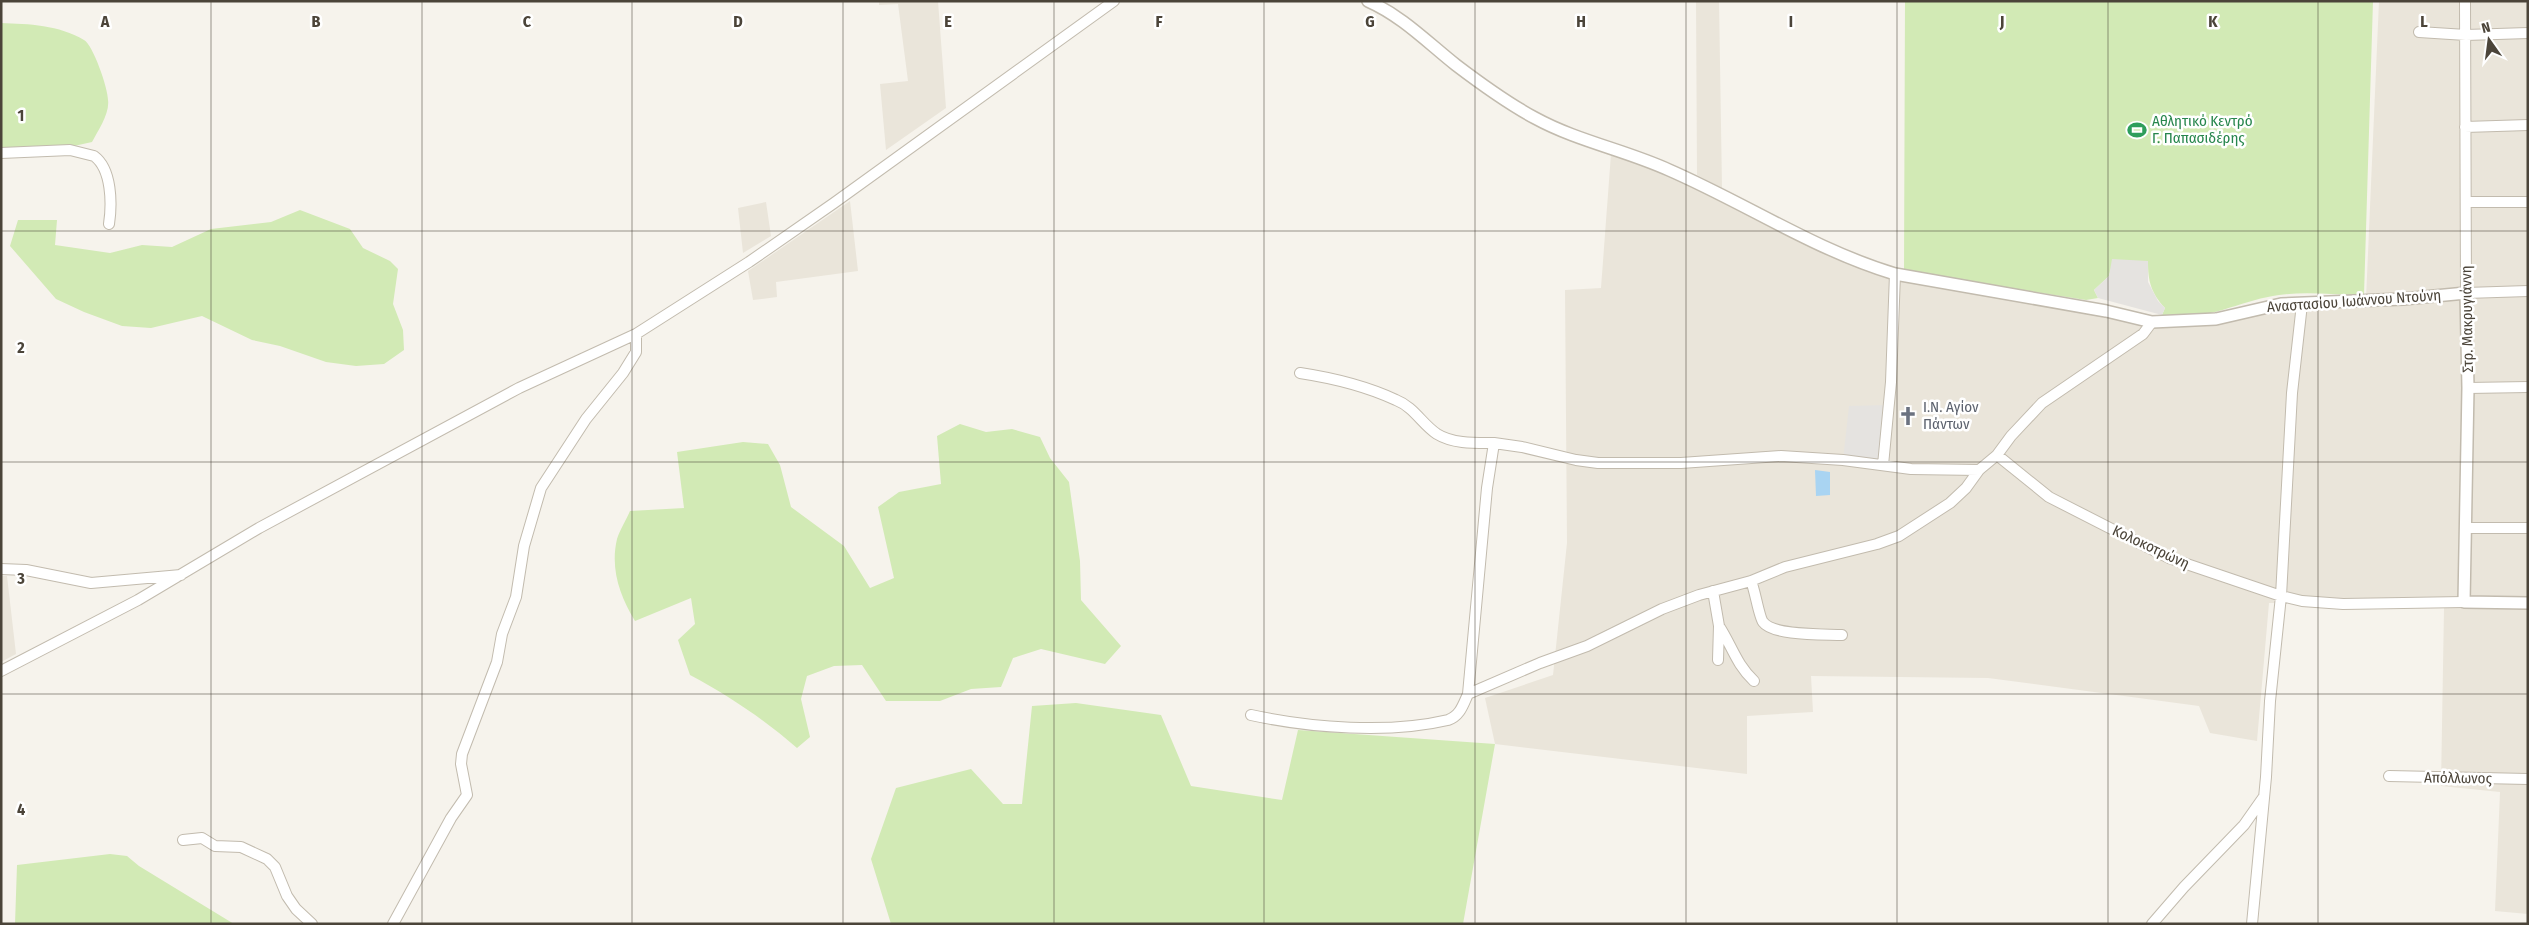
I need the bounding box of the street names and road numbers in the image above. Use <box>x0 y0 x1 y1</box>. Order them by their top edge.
street label: Στρ. Μακρυγιάννη <box>2457 265 2477 373</box>
street label: Αναστασίου Ιωάννου Ντούνη <box>2266 286 2442 316</box>
street label: Κολοκοτρώνη <box>2110 521 2192 573</box>
street label: Απόλλωνος <box>2424 768 2493 788</box>

